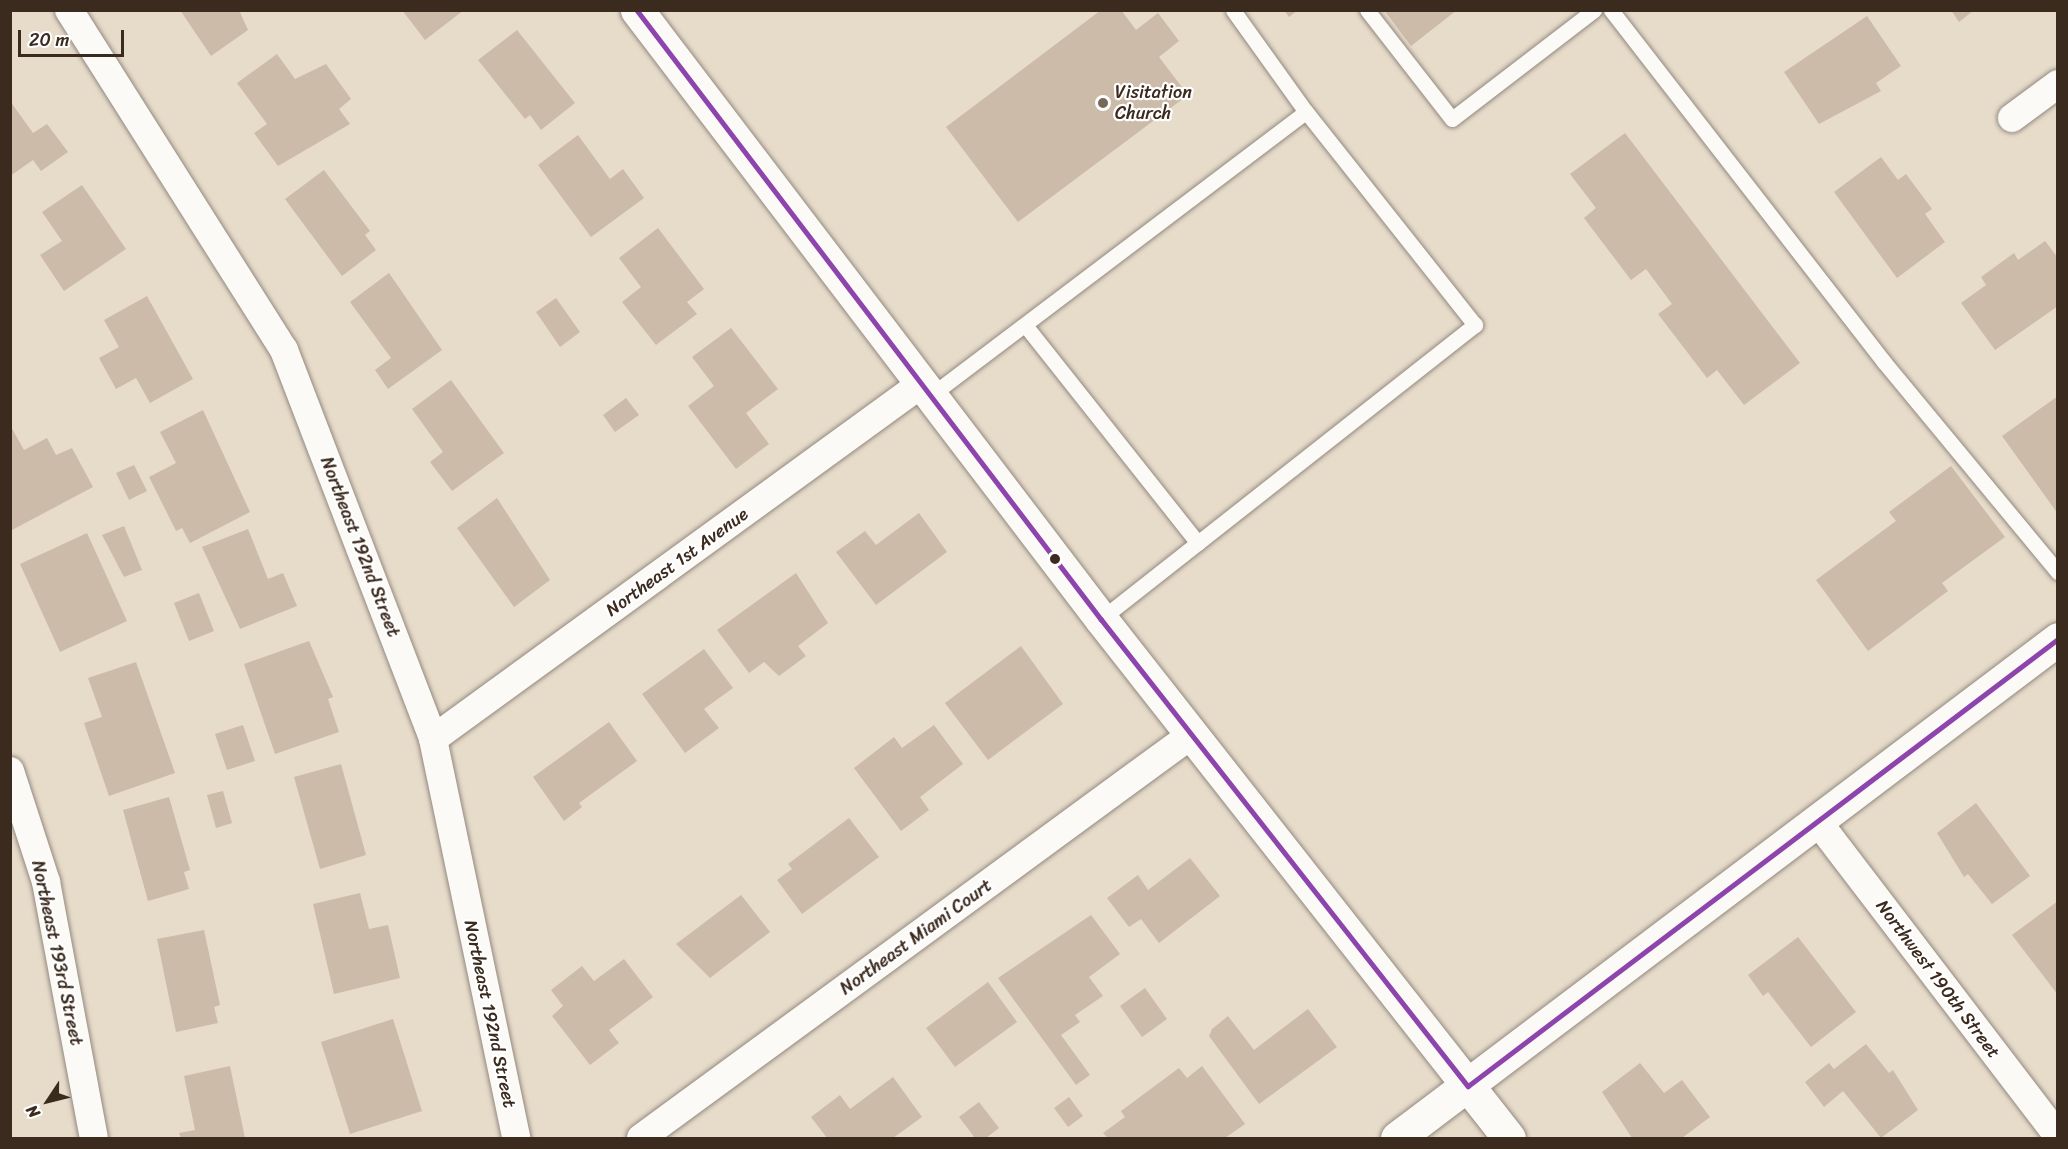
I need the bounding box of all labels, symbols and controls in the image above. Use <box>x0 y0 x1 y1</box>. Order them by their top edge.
scale bar <box>21 18 128 56</box>
text: 20 m <box>29 24 69 56</box>
place label: Visitation Church <box>1115 82 1192 124</box>
marker: Visitation Church <box>1096 96 1110 110</box>
street label: Northeast 192nd Street <box>316 454 404 640</box>
street label: Northeast 1st Avenue <box>601 503 753 621</box>
unlabelled marker <box>1049 553 1061 565</box>
street label: Northeast 193rd Street <box>27 859 87 1047</box>
street label: Northeast Miami Court <box>836 875 996 999</box>
street label: Northwest 190th Street <box>1871 896 2005 1062</box>
street label: Northeast 192nd Street <box>460 918 520 1110</box>
north arrow <box>18 1071 78 1131</box>
text: N <box>18 1099 48 1124</box>

